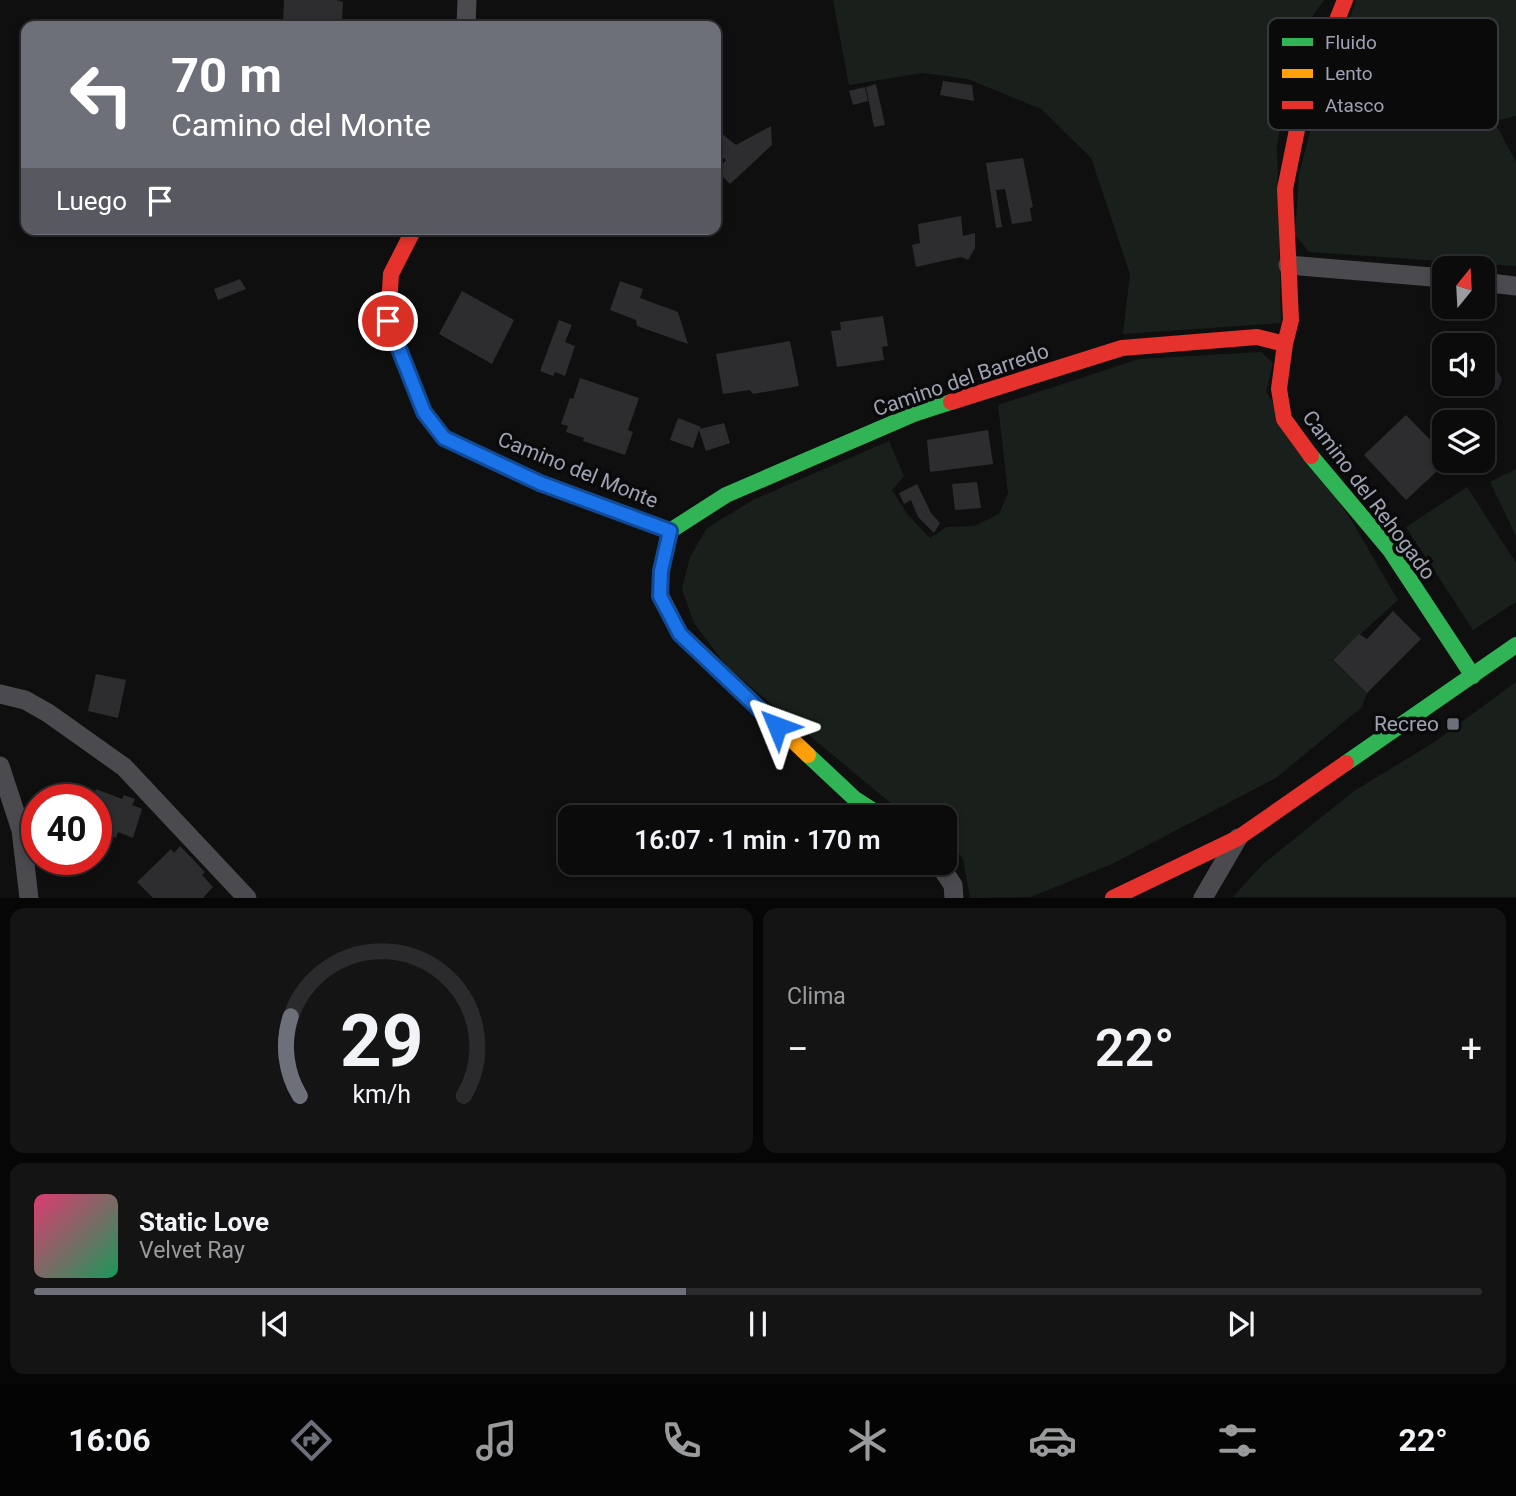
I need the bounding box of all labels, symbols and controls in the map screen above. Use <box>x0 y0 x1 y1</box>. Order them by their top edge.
legend <box>1268 18 1498 130</box>
text: Fluido <box>1325 31 1377 54</box>
text: 70 m <box>171 47 282 104</box>
icon: left <box>56 49 147 140</box>
text: Lento <box>1325 62 1373 85</box>
text: Atasco <box>1325 94 1384 117</box>
text: Camino del Monte <box>171 106 431 144</box>
icon: arrive <box>141 182 179 220</box>
text: Luego <box>56 186 127 216</box>
north arrow <box>1432 256 1494 318</box>
map controls <box>1432 256 1495 473</box>
pin <box>358 291 418 351</box>
icon: arrive <box>369 302 407 340</box>
button: sound <box>1432 333 1495 396</box>
street label: Camino del Barredo <box>870 339 1052 421</box>
street label: Camino del Rehogado <box>1298 406 1440 584</box>
button: layers <box>1432 410 1495 473</box>
street label: Camino del Monte <box>494 427 662 513</box>
position arrow <box>740 689 814 763</box>
place label: Recreo <box>1374 712 1439 736</box>
marker: Recreo <box>1445 716 1461 732</box>
speed limit sign: 40 <box>21 784 112 875</box>
text: 16:07 · 1 min · 170 m <box>634 825 881 855</box>
text: Clima <box>787 983 846 1010</box>
text: 29 <box>340 999 423 1085</box>
text: 22° <box>1095 1018 1174 1079</box>
text: − <box>787 1027 809 1071</box>
text: + <box>1460 1027 1482 1071</box>
text: km/h <box>352 1080 411 1109</box>
text: Static Love <box>139 1207 269 1237</box>
text: Velvet Ray <box>139 1237 245 1264</box>
icon: previous <box>256 1305 294 1343</box>
icon: pause <box>739 1305 777 1343</box>
icon: next <box>1222 1305 1260 1343</box>
icon: directions <box>287 1416 336 1465</box>
icon: music <box>472 1416 521 1465</box>
icon: phone <box>657 1416 706 1465</box>
icon: climate <box>843 1416 892 1465</box>
icon: car <box>1028 1416 1077 1465</box>
icon: filters <box>1213 1416 1262 1465</box>
text: 16:06 <box>68 1421 151 1459</box>
text: 22° <box>1399 1421 1448 1459</box>

